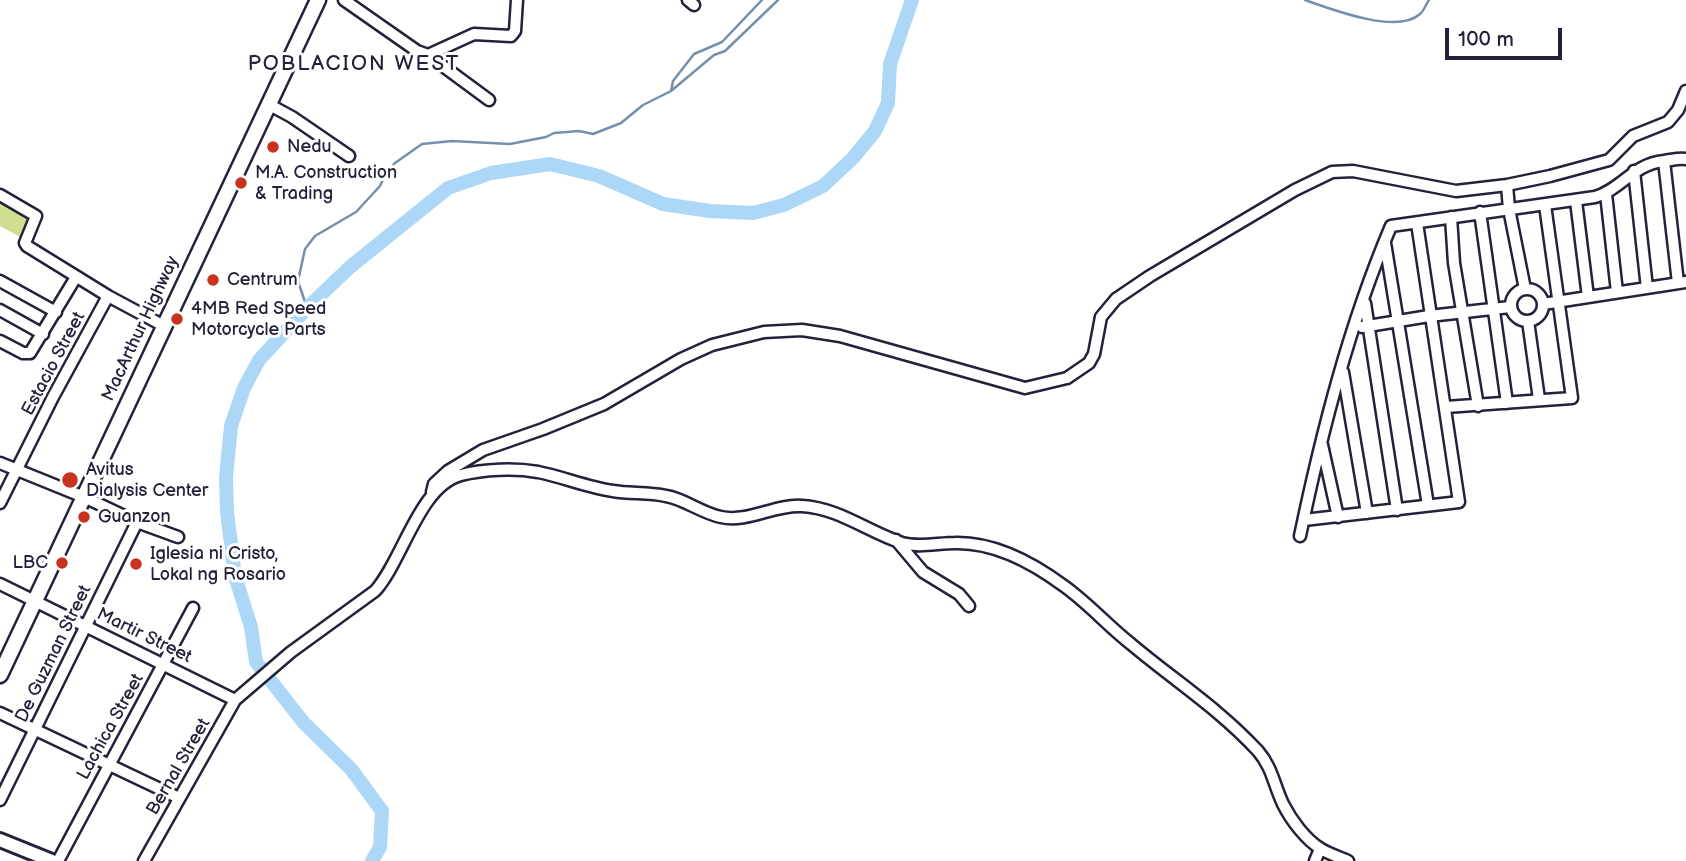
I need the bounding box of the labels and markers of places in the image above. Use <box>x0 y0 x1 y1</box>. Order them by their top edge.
place label: Nedu <box>287 136 332 158</box>
marker: Nedu <box>265 139 281 155</box>
place label: M.A. Construction & Trading <box>255 162 397 204</box>
marker: M.A. Construction & Trading <box>233 175 249 191</box>
place label: Centrum <box>227 269 298 291</box>
marker: Centrum <box>205 272 221 288</box>
place label: 4MB Red Speed Motorcycle Parts <box>191 298 326 340</box>
marker: 4MB Red Speed Motorcycle Parts <box>169 311 185 327</box>
place label: Avitus Dialysis Center <box>86 459 208 502</box>
marker: Avitus Dialysis Center <box>60 470 80 490</box>
place label: Guanzon <box>98 506 171 528</box>
marker: Guanzon <box>76 509 92 525</box>
place label: Iglesia ni Cristo, Lokal ng Rosario <box>150 543 286 586</box>
place label: LBC <box>13 552 48 574</box>
marker: LBC <box>54 555 70 571</box>
marker: Iglesia ni Cristo, Lokal ng Rosario <box>128 556 144 572</box>

